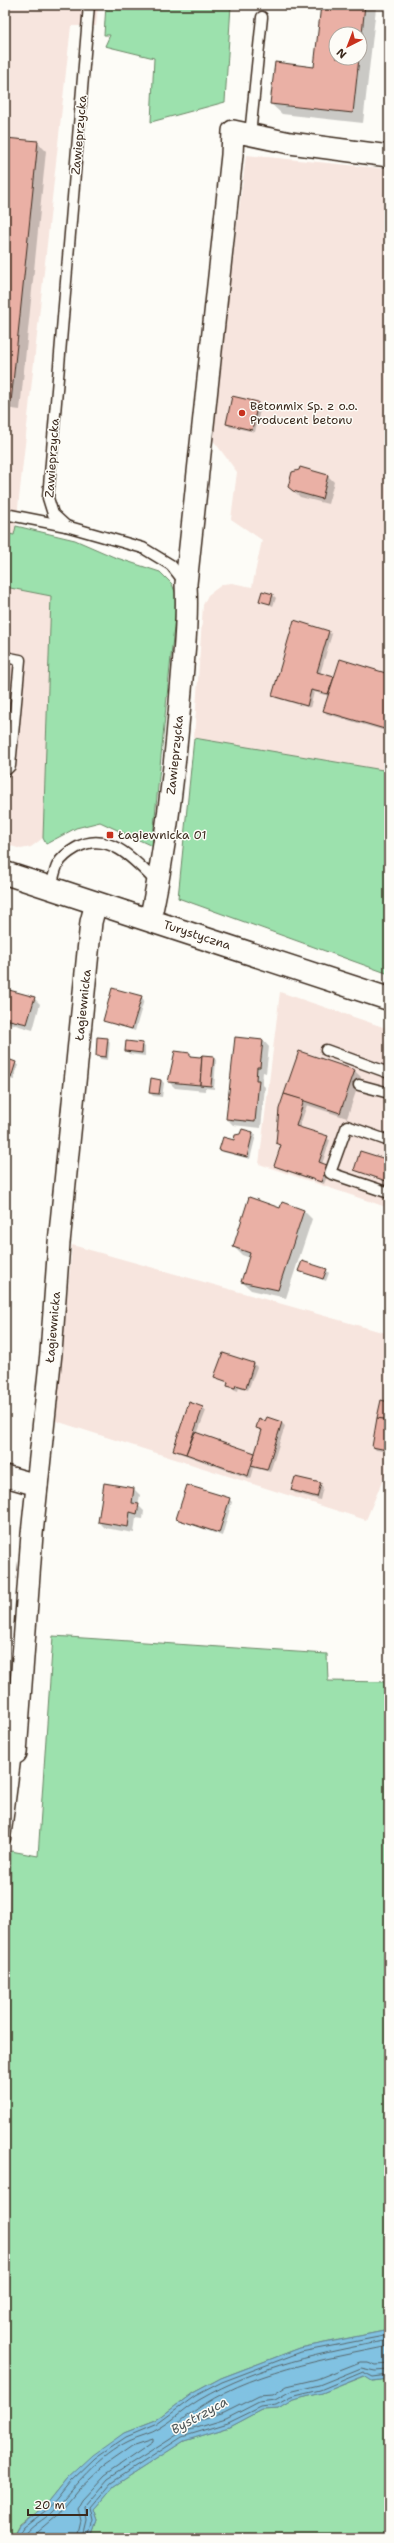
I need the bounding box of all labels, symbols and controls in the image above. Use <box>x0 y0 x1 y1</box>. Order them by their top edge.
north arrow <box>328 26 368 66</box>
text: N <box>333 44 350 62</box>
street label: Zawieprzycka <box>68 94 90 175</box>
place label: Betonmix Sp. z o.o. Producent betonu <box>250 398 358 428</box>
marker: Betonmix Sp. z o.o. Producent betonu <box>237 408 247 418</box>
street label: Zawieprzycka <box>41 417 63 498</box>
street label: Zawieprzycka <box>163 714 187 796</box>
place label: Łagiewnicka 01 <box>117 827 207 843</box>
marker: Łagiewnicka 01 <box>105 830 115 840</box>
street label: Turystyczna <box>161 917 233 954</box>
street label: Łagiewnicka <box>71 968 95 1042</box>
street label: Łagiewnicka <box>42 1290 64 1364</box>
water label: Bystrzyca <box>168 2393 231 2438</box>
scale bar <box>28 2491 87 2517</box>
text: 20 m <box>34 2497 65 2513</box>

